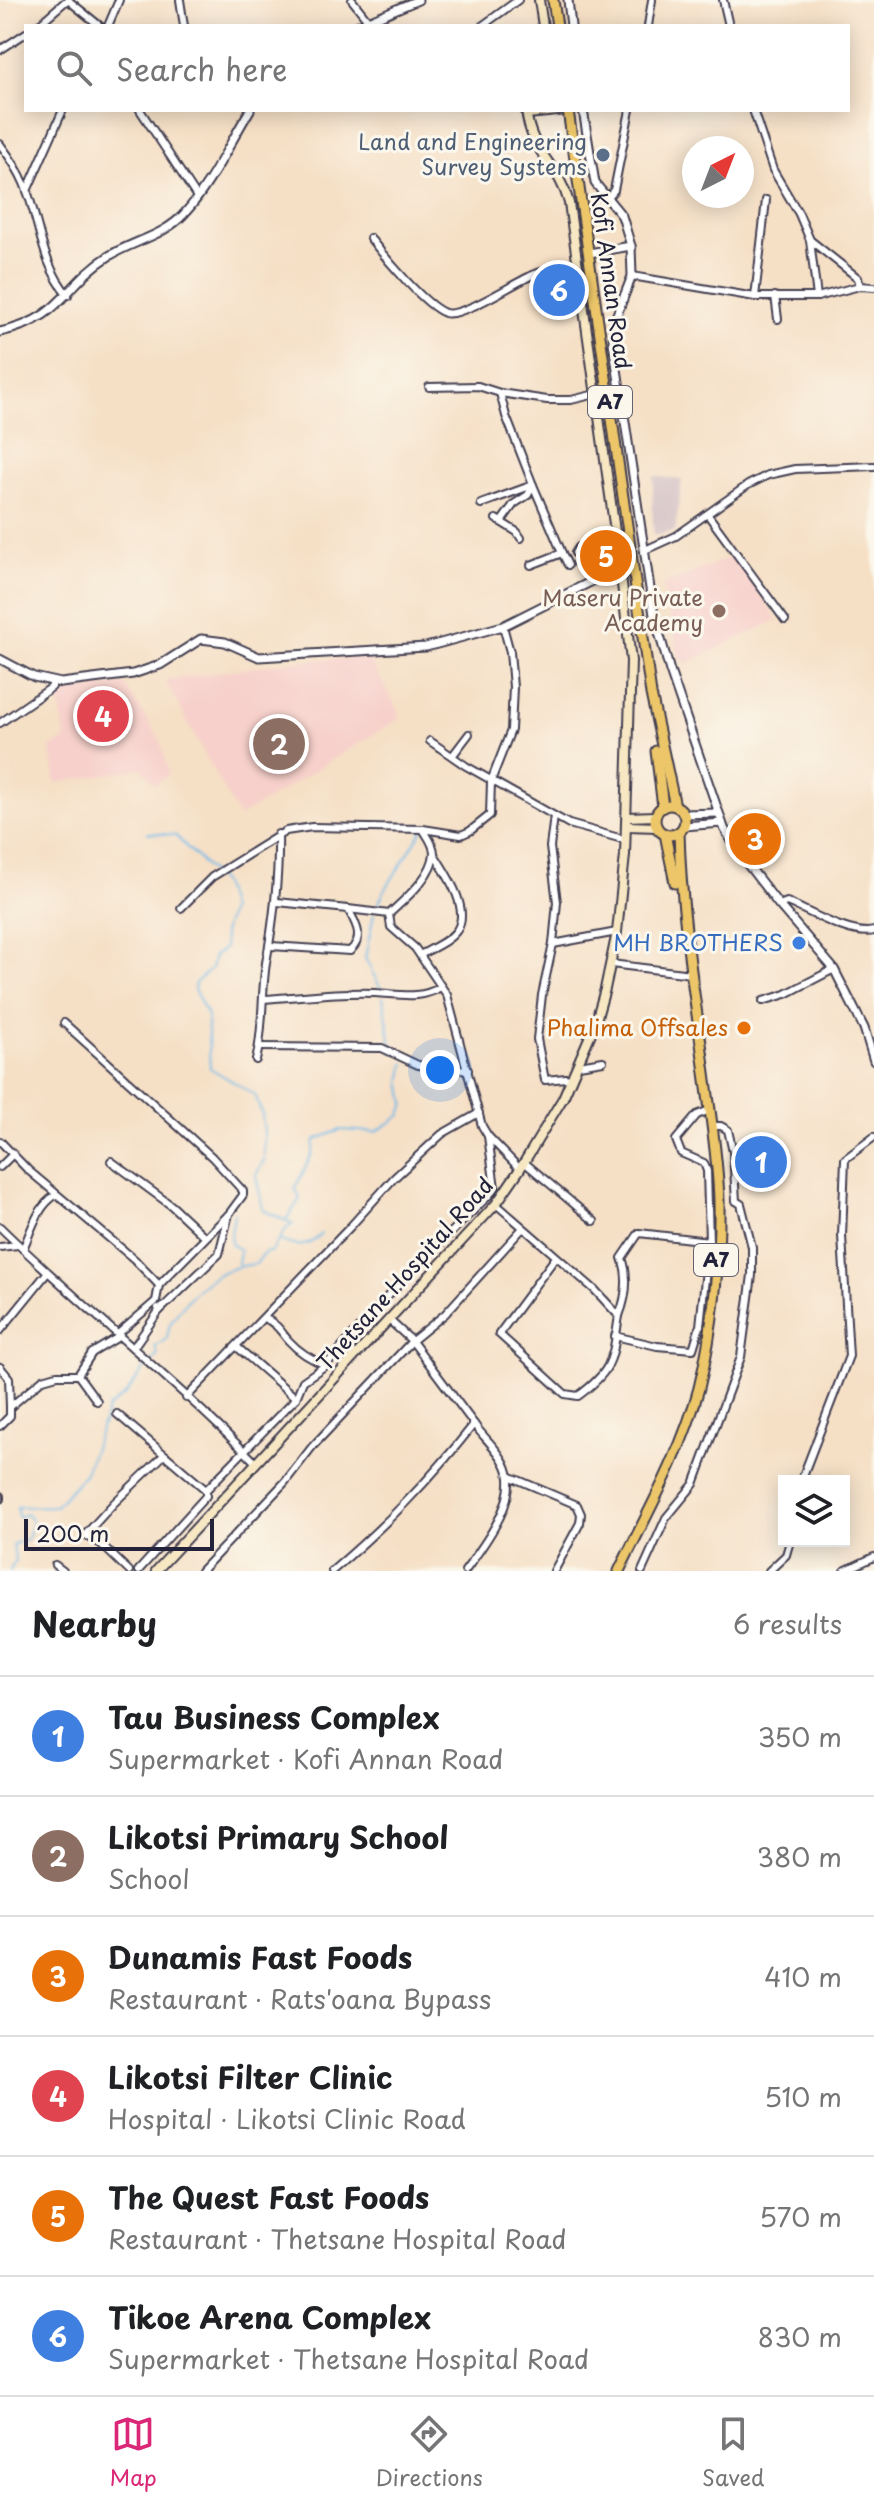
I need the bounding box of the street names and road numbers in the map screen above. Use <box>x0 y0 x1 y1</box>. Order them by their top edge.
street label: Kofi Annan Road <box>584 190 641 371</box>
road number: A7 <box>588 386 632 418</box>
street label: Thetsane Hospital Road <box>308 1169 500 1377</box>
road number: A7 <box>694 1244 738 1276</box>

